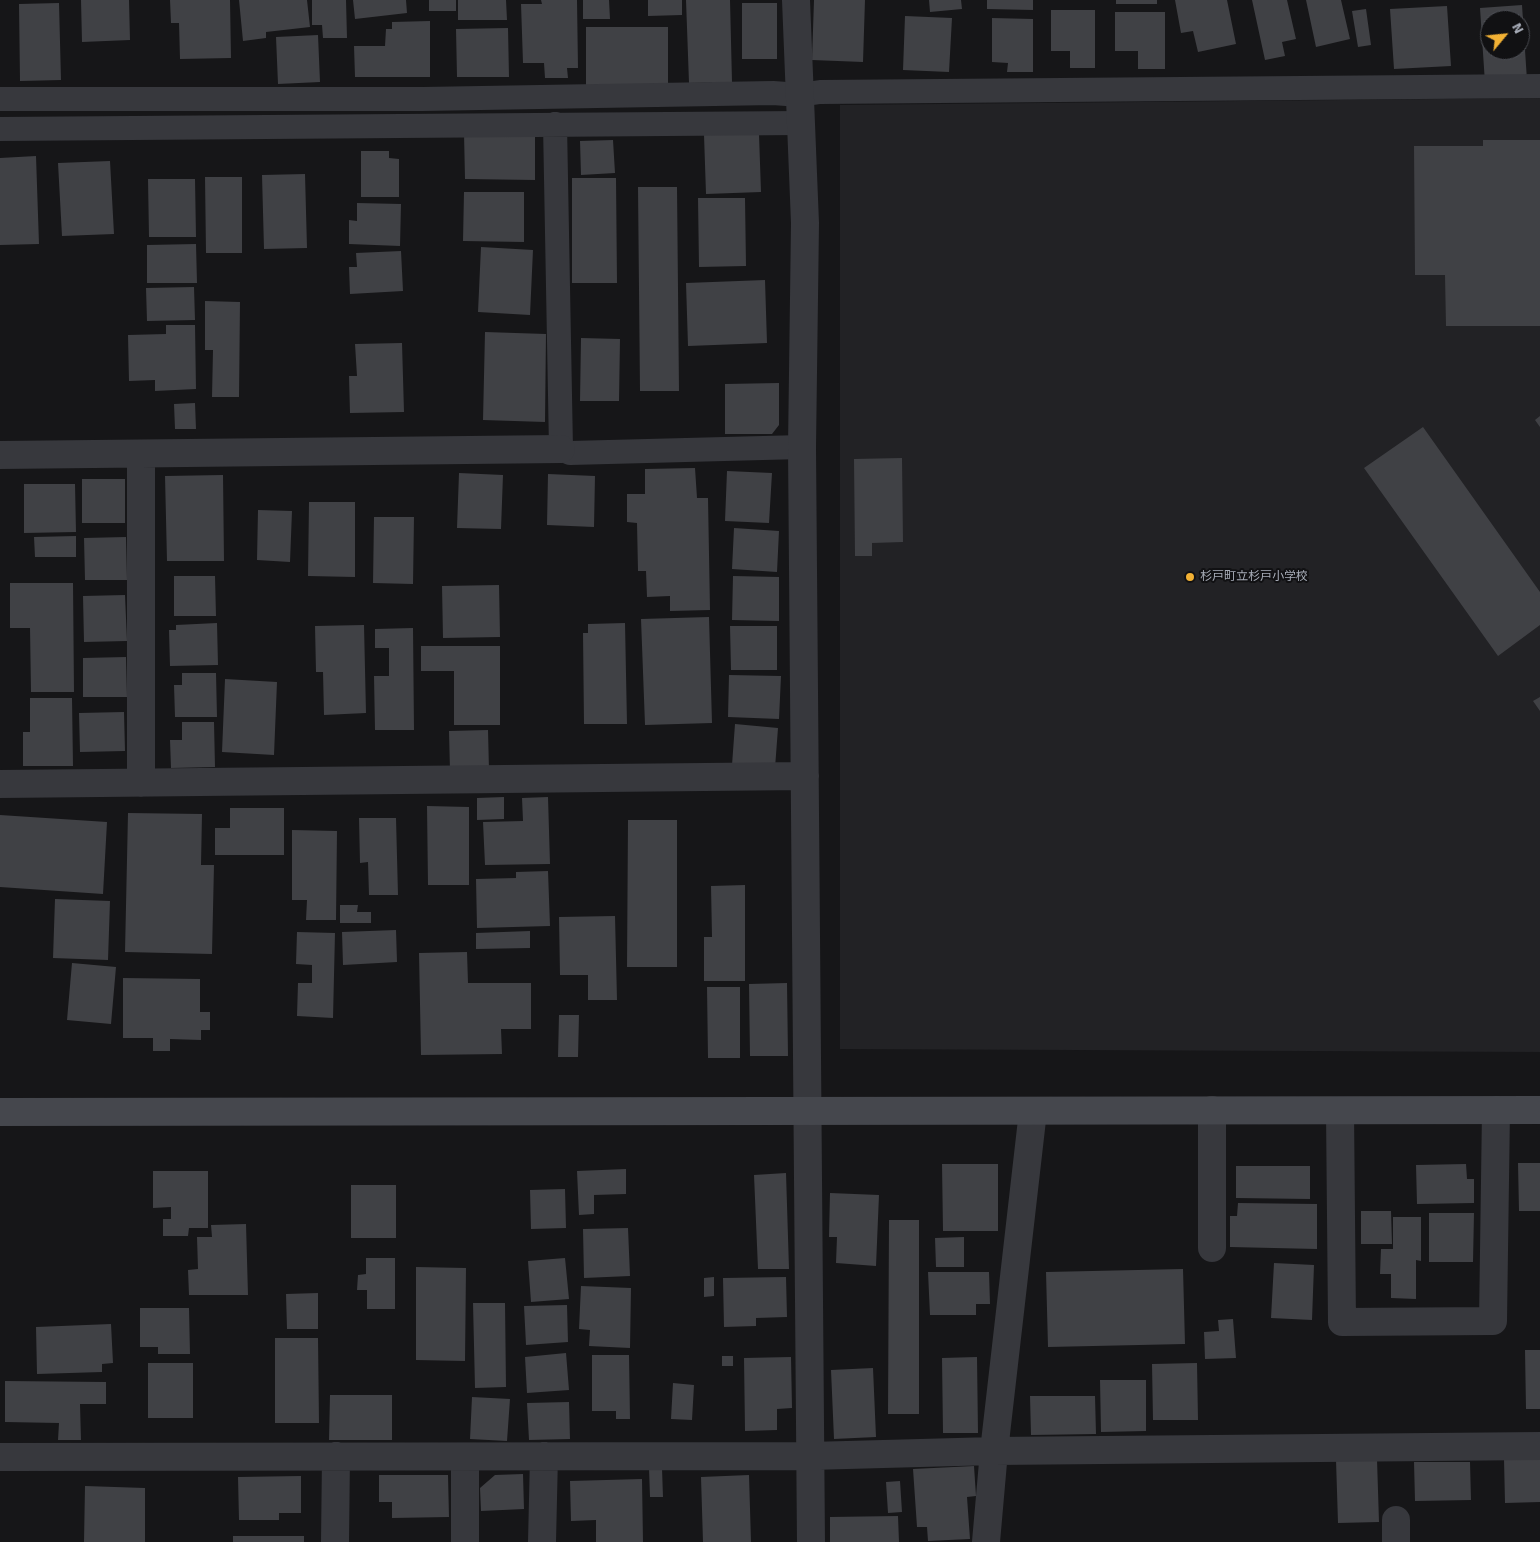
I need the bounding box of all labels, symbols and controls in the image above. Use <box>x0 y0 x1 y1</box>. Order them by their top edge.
north arrow <box>1480 10 1530 60</box>
text: N <box>1508 20 1528 36</box>
place label: 杉戸町立杉戸小学校 <box>1200 570 1308 584</box>
marker: 杉戸町立杉戸小学校 <box>1184 571 1196 583</box>

